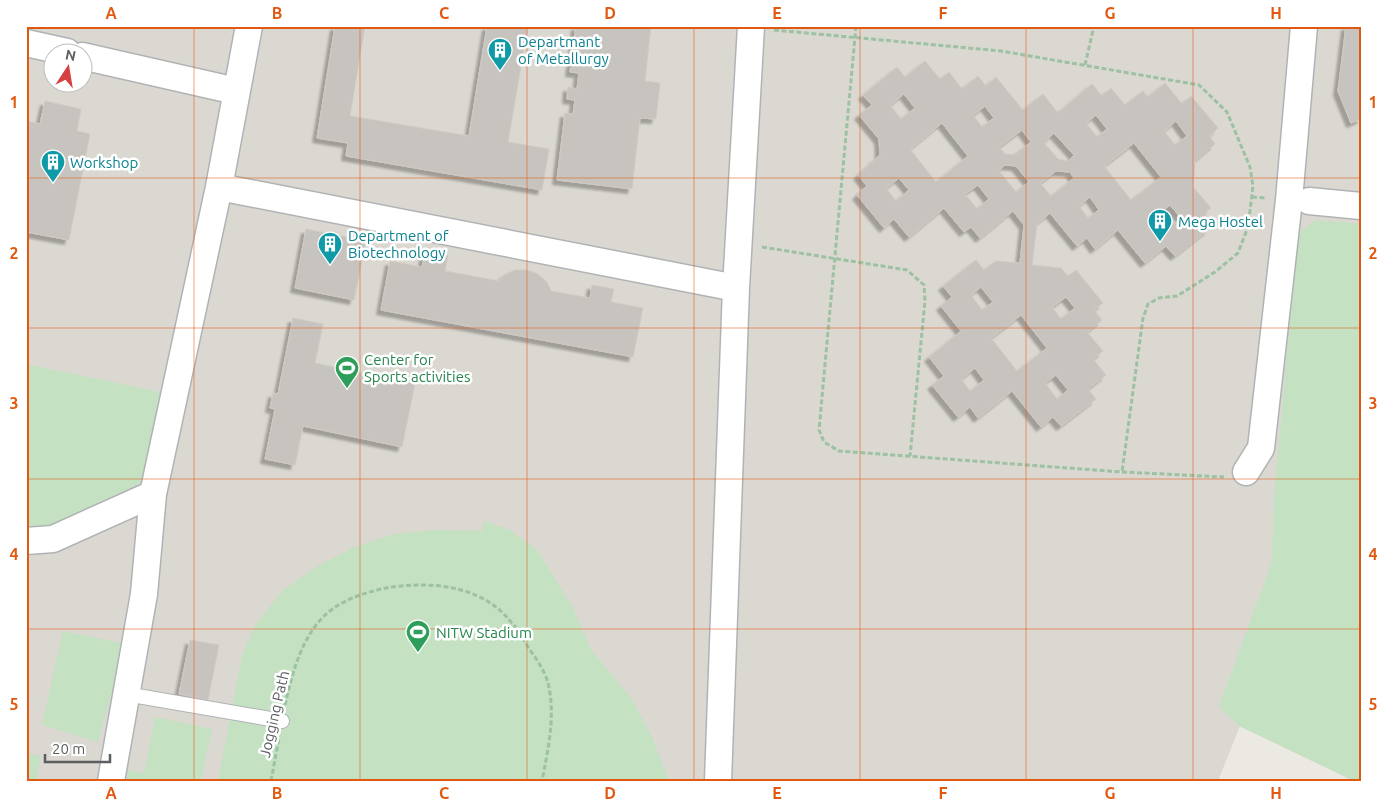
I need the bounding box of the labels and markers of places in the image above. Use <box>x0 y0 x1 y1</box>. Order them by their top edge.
place label: Departmant of Metallurgy <box>518 33 609 67</box>
building icon: Departmant of Metallurgy <box>487 37 513 71</box>
building icon: Workshop <box>40 149 66 183</box>
place label: Workshop <box>70 154 138 171</box>
building icon: Mega Hostel <box>1147 208 1173 242</box>
place label: Mega Hostel <box>1178 213 1263 230</box>
place label: Department of Biotechnology <box>348 227 449 261</box>
building icon: Department of Biotechnology <box>317 231 343 265</box>
place label: Center for Sports activities <box>364 351 470 385</box>
sports icon: Center for Sports activities <box>334 355 360 389</box>
sports icon: NITW Stadium <box>405 619 431 653</box>
place label: NITW Stadium <box>436 624 532 641</box>

